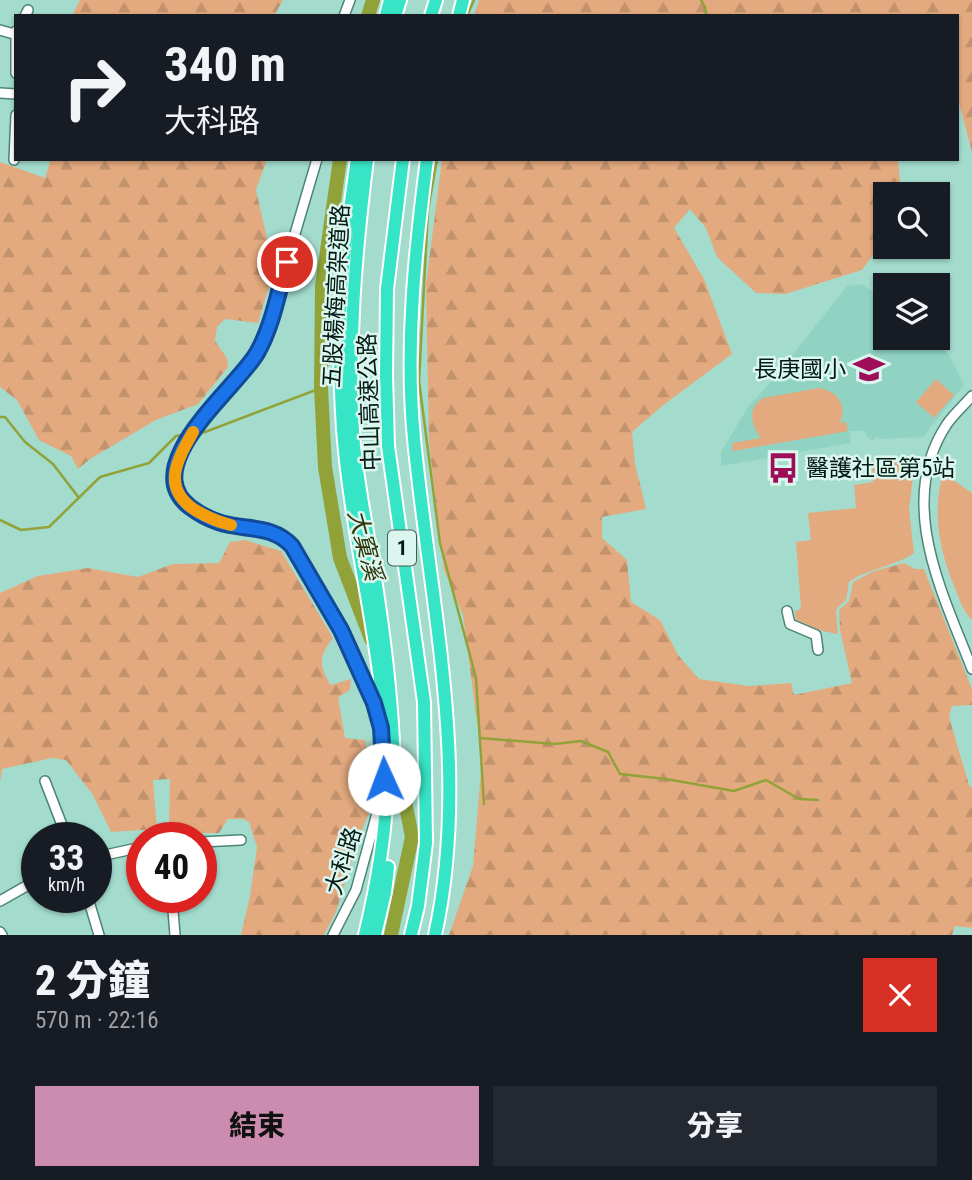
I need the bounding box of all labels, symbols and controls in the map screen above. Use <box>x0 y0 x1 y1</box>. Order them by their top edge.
text: 340 m <box>164 36 286 93</box>
icon: right <box>49 42 140 133</box>
text: 大科路 <box>164 102 260 140</box>
map controls <box>873 182 950 350</box>
button: search <box>873 182 950 259</box>
street label: 五股楊梅高架道路 <box>318 203 355 389</box>
pin <box>257 232 317 292</box>
icon: arrive <box>268 243 306 281</box>
button: layers <box>873 273 950 350</box>
street label: 中山高速公路 <box>354 333 385 471</box>
school or university icon: 長庚國小 <box>852 352 886 386</box>
place label: 長庚國小 <box>754 356 846 383</box>
bus stop icon: 醫護社區第5站 <box>766 451 800 485</box>
place label: 醫護社區第5站 <box>806 455 955 482</box>
water label: 大窠溪 <box>342 507 389 586</box>
road number: 1 <box>388 530 416 566</box>
position arrow <box>347 742 421 816</box>
speed limit sign: 40 <box>126 822 217 913</box>
street label: 大科路 <box>320 824 367 898</box>
text: 33 <box>49 838 84 879</box>
text: km/h <box>48 874 85 895</box>
text: 2 分鐘 <box>35 956 150 1005</box>
button: close <box>863 958 937 1032</box>
text: 570 m · 22:16 <box>35 1007 159 1034</box>
button: 結束 <box>35 1086 479 1166</box>
button: 分享 <box>493 1086 937 1166</box>

